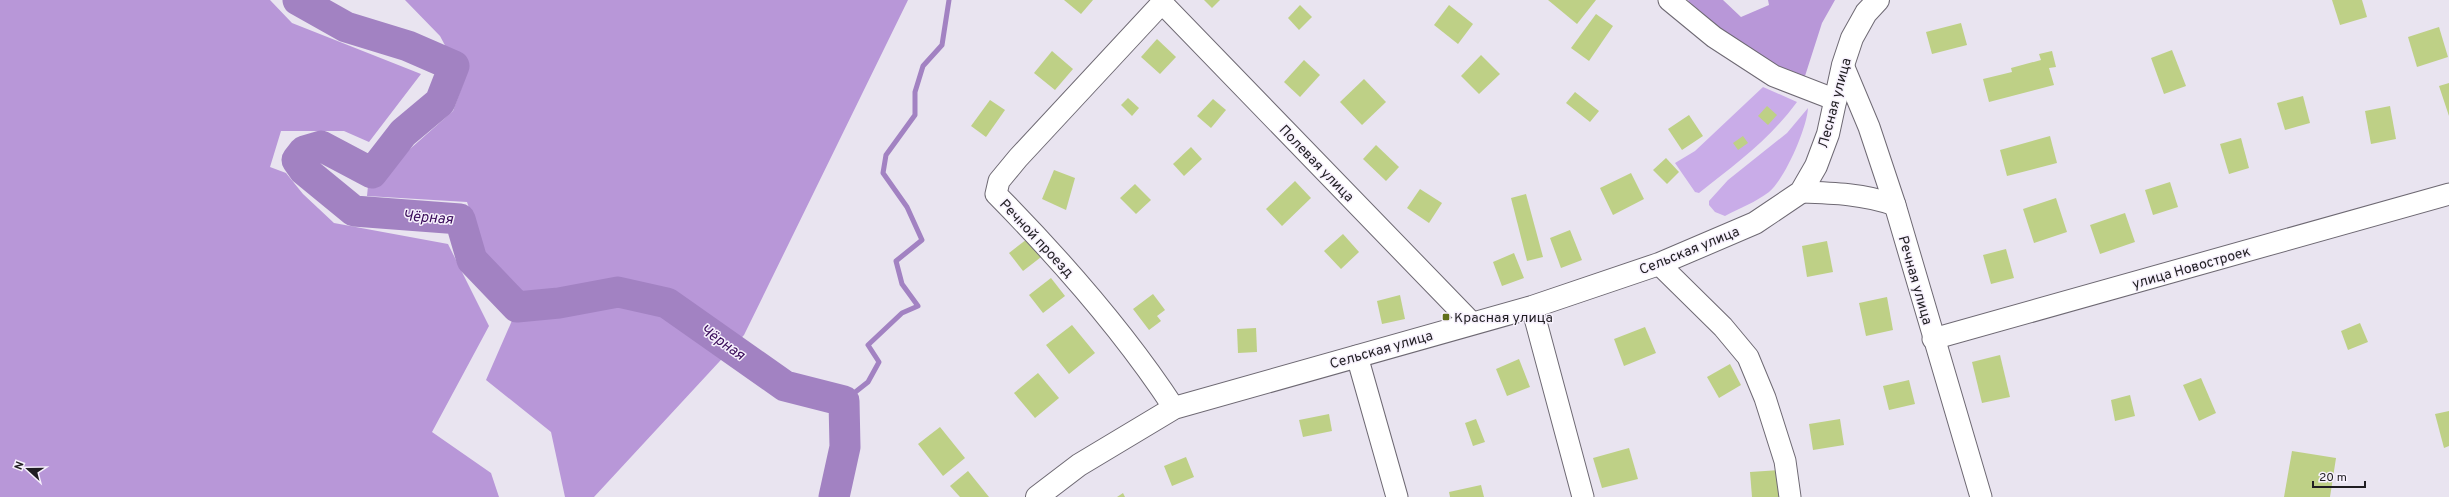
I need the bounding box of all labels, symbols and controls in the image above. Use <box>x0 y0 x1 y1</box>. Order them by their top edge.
street label: Лесная улица <box>1815 56 1856 150</box>
street label: Полевая улица <box>1275 122 1357 206</box>
street label: Речной проезд <box>995 196 1077 282</box>
water label: Чёрная <box>402 207 454 230</box>
street label: Сельская улица <box>1637 224 1742 279</box>
street label: Речная улица <box>1894 234 1935 327</box>
street label: улица Новостроек <box>2130 243 2253 293</box>
place label: Красная улица <box>1454 310 1553 327</box>
marker: Красная улица <box>1441 312 1451 322</box>
water label: Чёрная <box>696 321 748 366</box>
street label: Сельская улица <box>1328 328 1435 373</box>
north arrow <box>8 449 48 489</box>
text: N <box>12 460 28 472</box>
scale bar <box>2313 463 2365 489</box>
text: 20 m <box>2319 470 2347 486</box>

